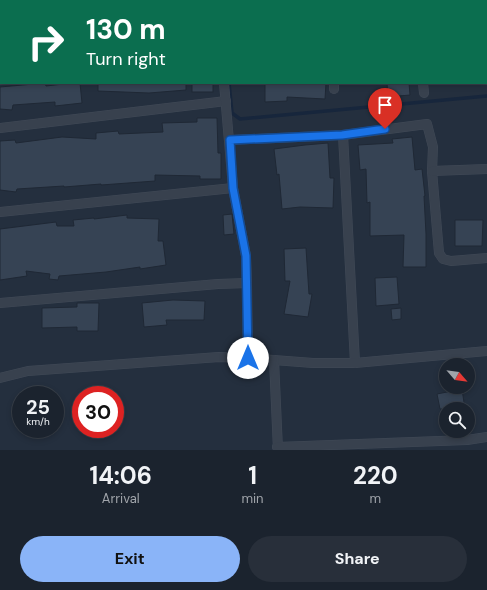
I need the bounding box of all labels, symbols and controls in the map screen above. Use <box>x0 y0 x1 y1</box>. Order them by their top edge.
text: 130 m <box>86 11 166 48</box>
icon: right <box>20 16 72 68</box>
text: Turn right <box>86 47 166 71</box>
pin <box>368 88 402 129</box>
icon: arrive <box>374 94 396 116</box>
position arrow <box>227 337 269 379</box>
north arrow <box>439 358 475 394</box>
map controls <box>439 358 475 438</box>
speed limit sign: 30 <box>72 386 124 438</box>
text: 25 <box>26 394 50 420</box>
button: search <box>439 402 475 438</box>
text: km/h <box>26 415 50 428</box>
text: 14:06 <box>89 460 152 491</box>
text: 1 <box>248 460 257 491</box>
text: 220 <box>353 460 398 491</box>
text: Arrival <box>102 490 140 507</box>
text: min <box>241 490 264 507</box>
text: m <box>369 490 381 507</box>
button: Exit <box>20 536 240 582</box>
button: Share <box>248 536 467 582</box>

